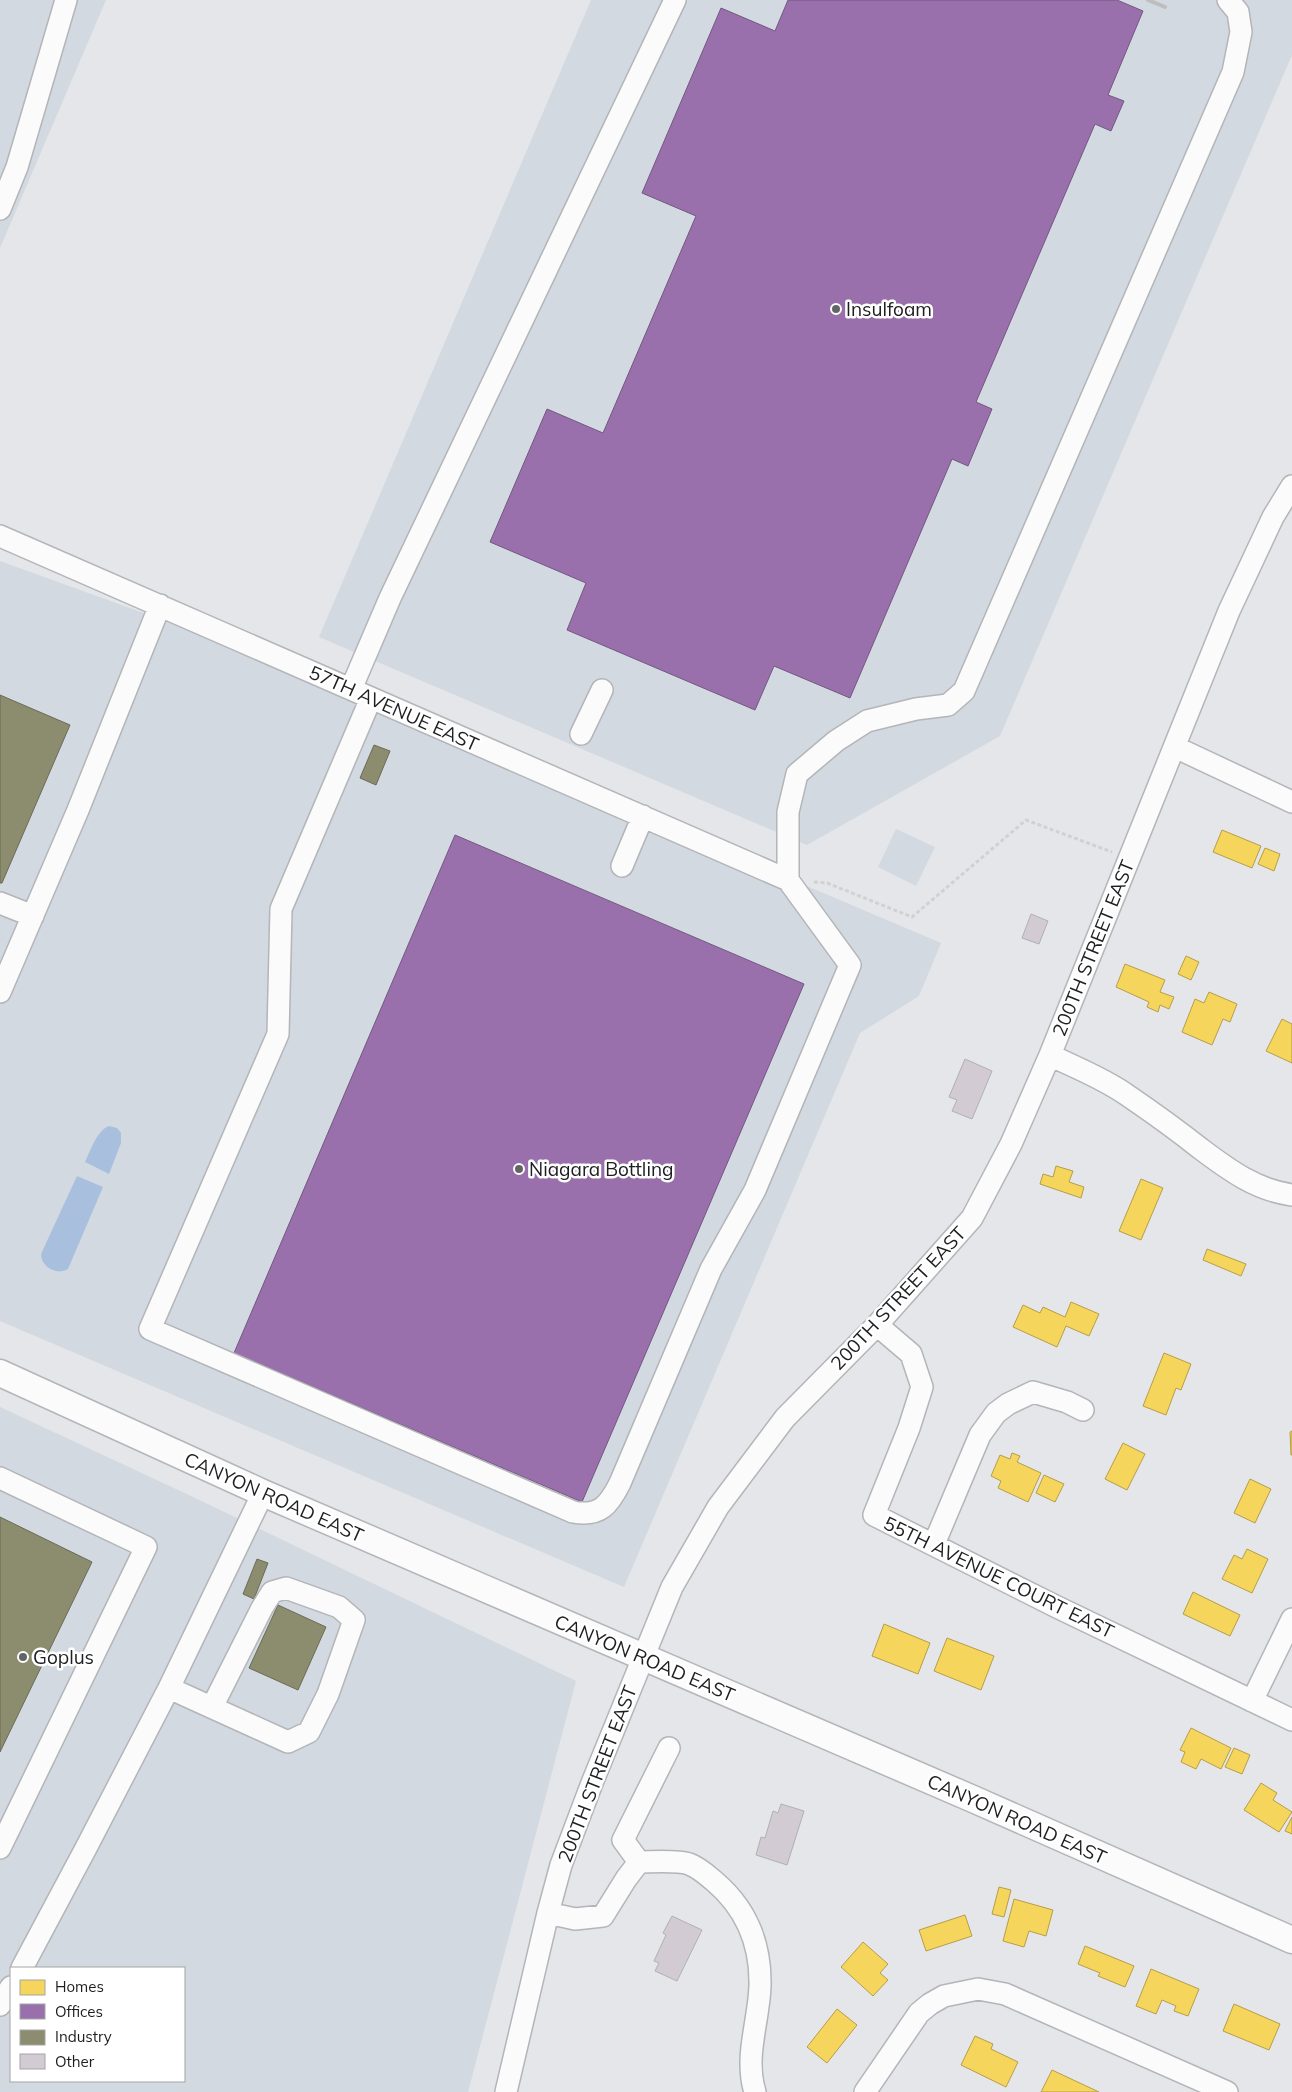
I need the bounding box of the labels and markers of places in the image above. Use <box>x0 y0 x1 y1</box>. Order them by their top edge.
place label: Insulfoam <box>846 297 932 321</box>
marker: Insulfoam <box>830 303 842 315</box>
place label: Niagara Bottling <box>529 1157 674 1181</box>
marker: Niagara Bottling <box>513 1163 525 1175</box>
place label: Goplus <box>33 1645 94 1669</box>
marker: Goplus <box>17 1651 29 1663</box>

